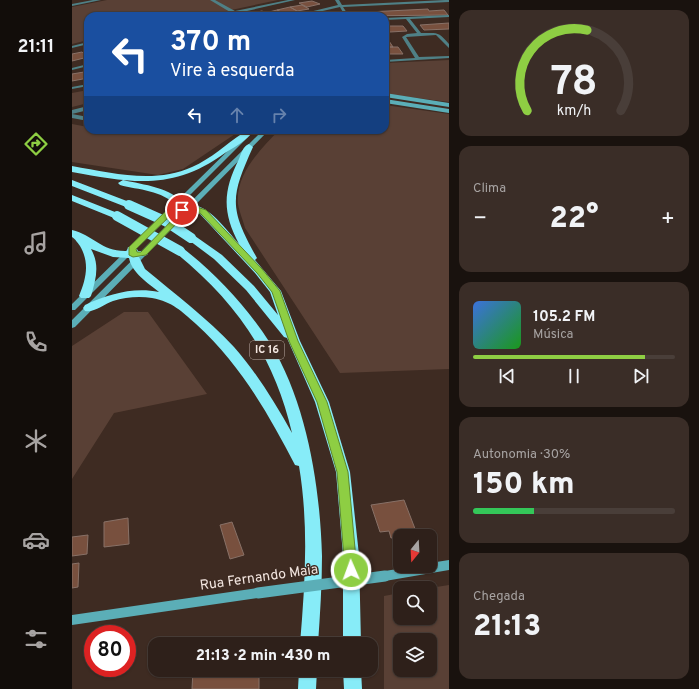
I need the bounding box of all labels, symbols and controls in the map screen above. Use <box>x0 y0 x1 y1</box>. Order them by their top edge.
text: 370 m <box>170 25 251 61</box>
icon: left <box>104 28 156 80</box>
text: 21:11 <box>18 36 54 59</box>
text: 78 <box>550 57 598 110</box>
text: Vire à esquerda <box>170 60 294 83</box>
text: km/h <box>557 101 591 119</box>
icon: left <box>184 104 206 126</box>
icon: ahead <box>226 104 248 126</box>
icon: right <box>268 104 290 126</box>
icon: directions <box>22 130 50 158</box>
text: Clima <box>473 181 506 197</box>
pin <box>165 193 199 227</box>
icon: arrive <box>171 199 193 221</box>
text: 22° <box>549 201 599 238</box>
text: − <box>473 206 487 233</box>
text: + <box>661 206 675 233</box>
icon: music <box>22 229 50 257</box>
text: 105.2 FM <box>533 308 595 327</box>
text: Música <box>533 327 573 343</box>
icon: phone <box>22 328 50 356</box>
road number: IC 16 <box>250 341 284 359</box>
icon: previous <box>496 365 518 387</box>
icon: pause <box>563 365 585 387</box>
icon: next <box>630 365 652 387</box>
icon: climate <box>22 427 50 455</box>
text: Autonomia · 30% <box>473 447 570 463</box>
text: 150 km <box>473 467 575 504</box>
icon: car <box>22 526 50 554</box>
north arrow <box>393 529 437 573</box>
map controls <box>393 529 437 677</box>
position arrow <box>330 549 372 591</box>
street label: Rua Fernando Maia <box>199 561 319 595</box>
button: search <box>393 581 437 625</box>
text: Chegada <box>473 589 525 605</box>
text: 21:13 <box>473 609 541 646</box>
icon: filters <box>22 625 50 653</box>
speed limit sign: 80 <box>84 625 136 677</box>
button: layers <box>393 633 437 677</box>
text: 21:13 · 2 min · 430 m <box>196 647 330 666</box>

